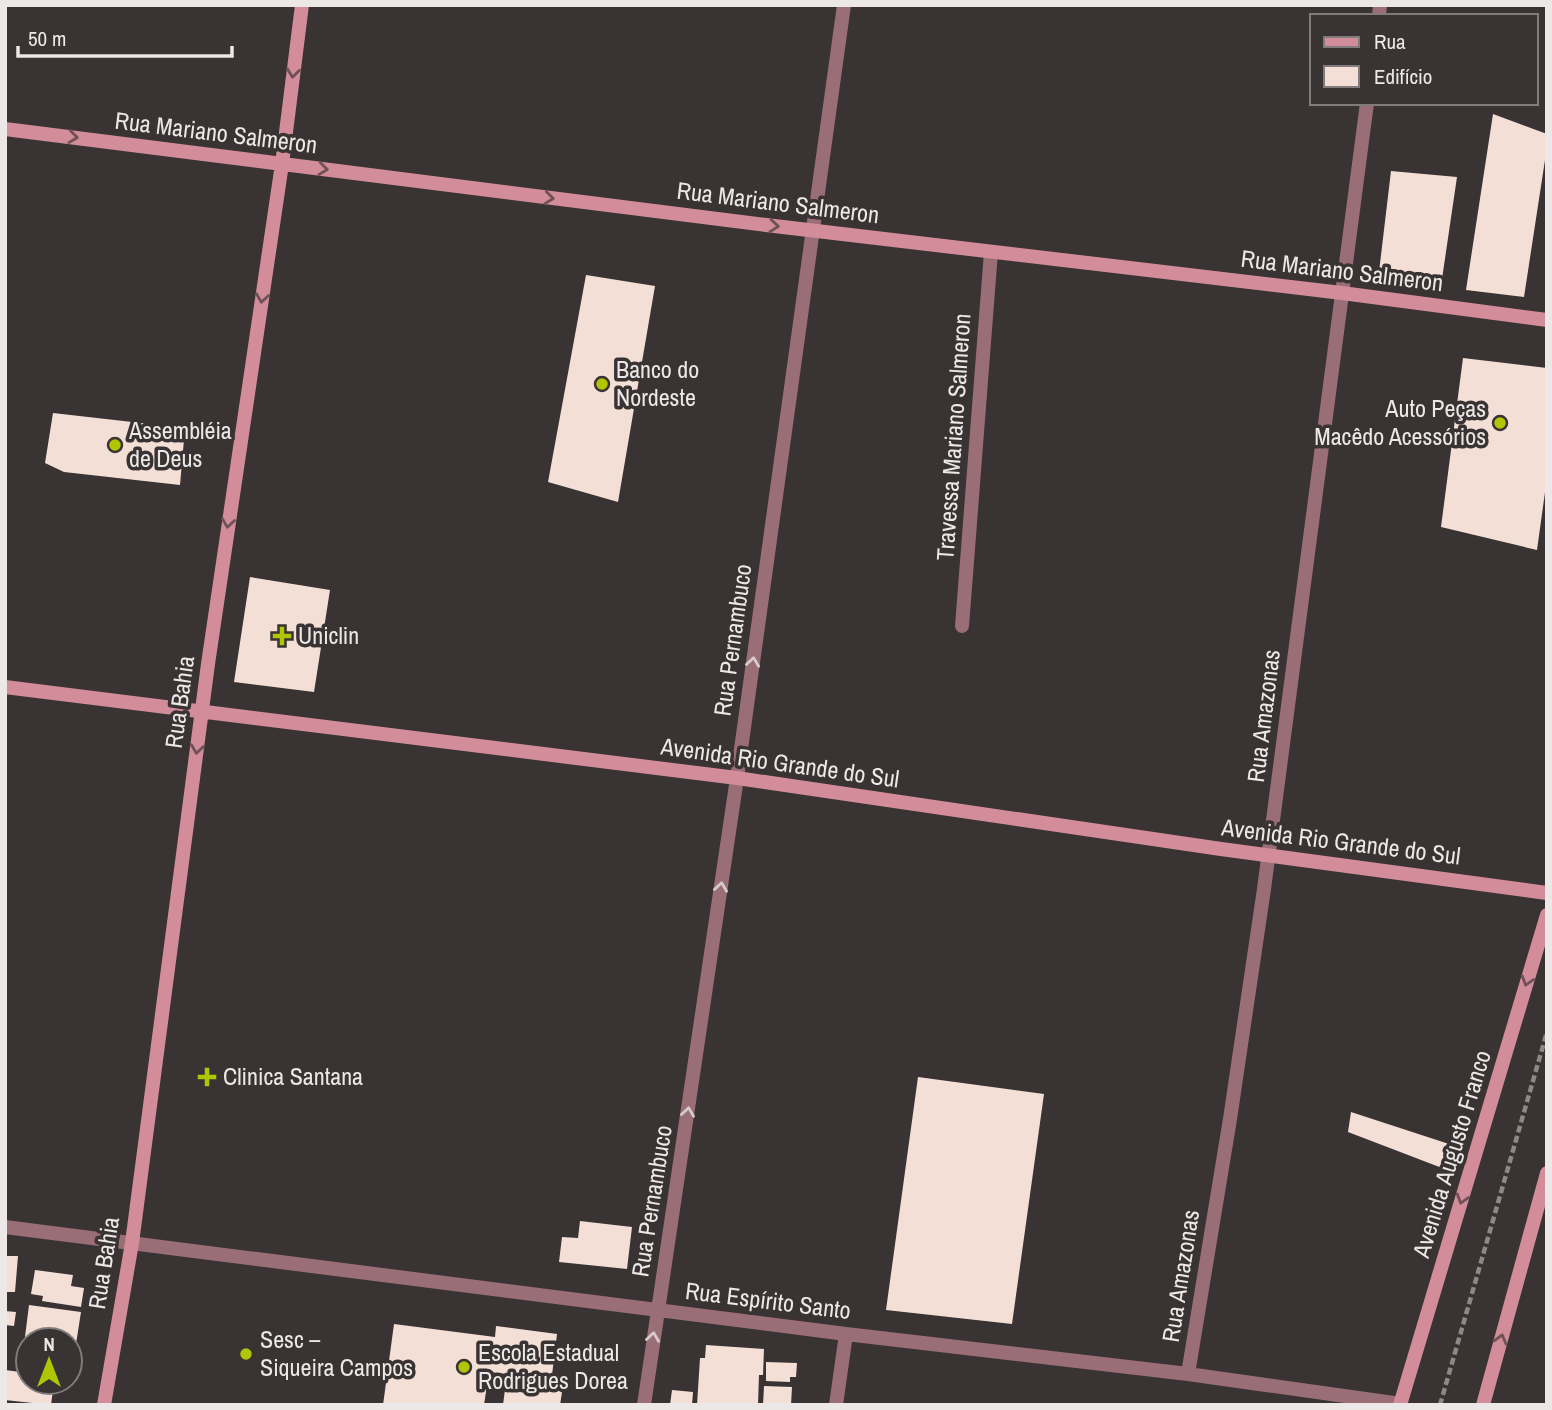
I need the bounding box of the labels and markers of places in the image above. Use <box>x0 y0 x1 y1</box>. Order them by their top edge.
place label: Banco do Nordeste <box>616 353 699 413</box>
marker: Banco do Nordeste <box>594 376 610 392</box>
place label: Auto Peças Macêdo Acessórios <box>1314 392 1486 452</box>
place label: Assembléia de Deus <box>128 414 232 474</box>
marker: Auto Peças Macêdo Acessórios <box>1492 415 1508 431</box>
marker: Assembléia de Deus <box>107 437 123 453</box>
place label: Uniclin <box>298 619 359 651</box>
marker: Uniclin <box>272 626 292 646</box>
place label: Clinica Santana <box>223 1060 363 1092</box>
marker: Clinica Santana <box>197 1067 217 1087</box>
place label: Sesc – Siqueira Campos <box>260 1323 413 1383</box>
place label: Escola Estadual Rodrigues Dorea <box>478 1336 628 1396</box>
marker: Sesc – Siqueira Campos <box>238 1346 254 1362</box>
marker: Escola Estadual Rodrigues Dorea <box>456 1359 472 1375</box>

